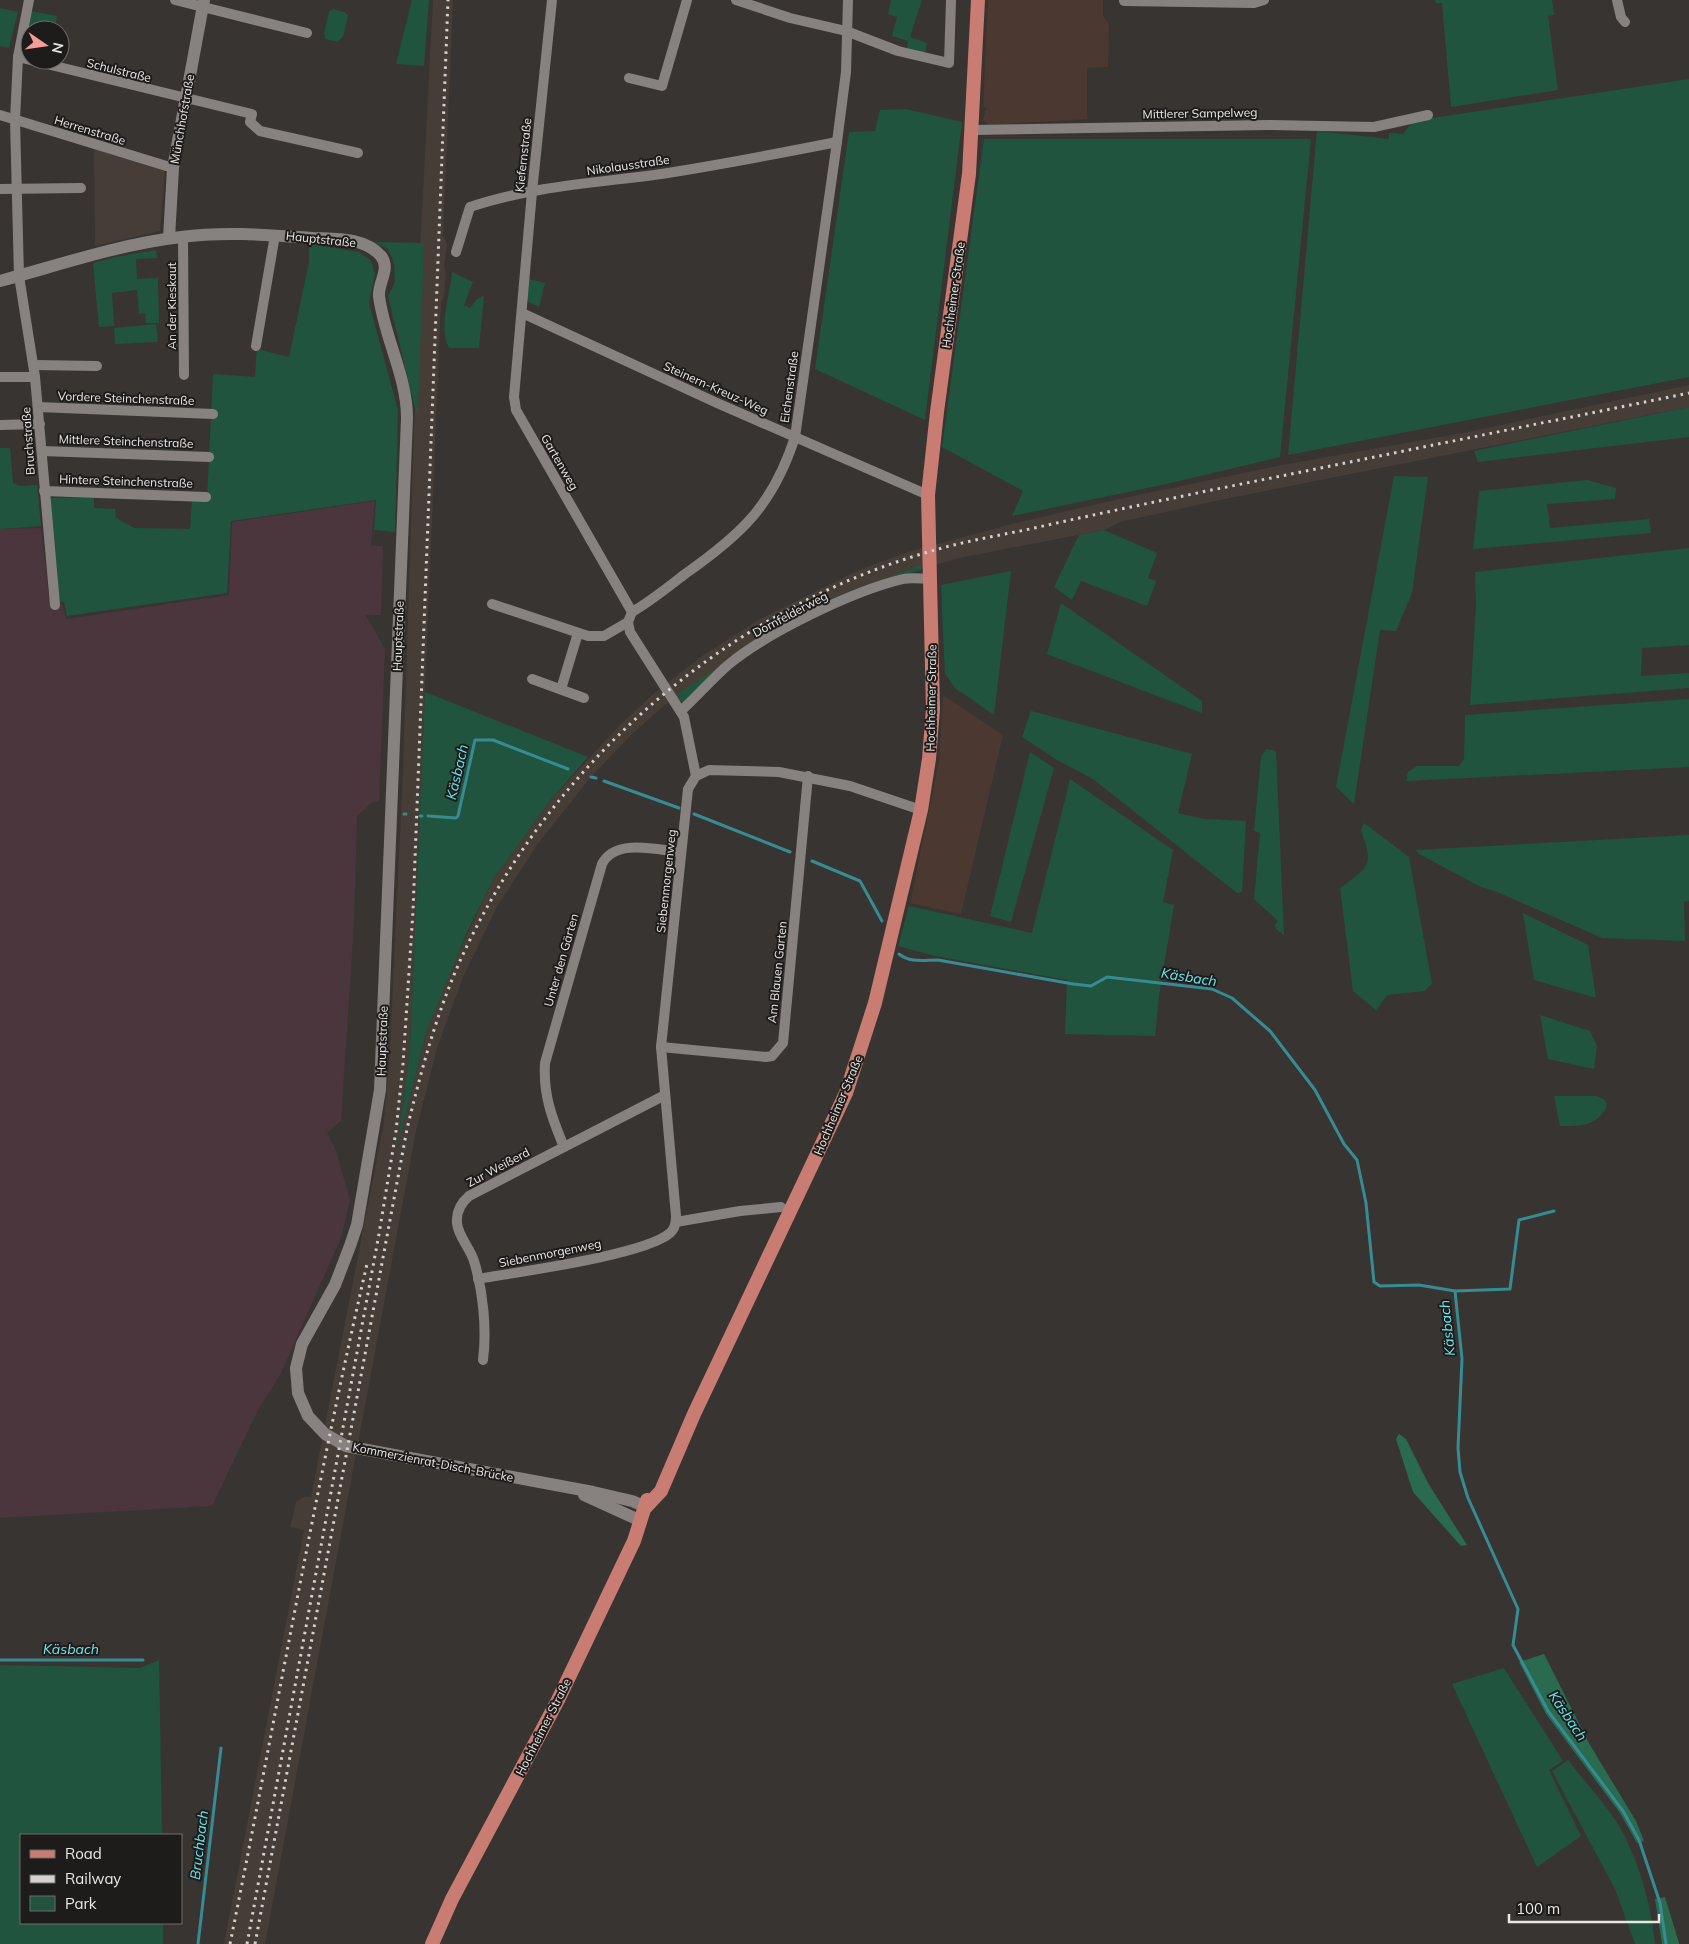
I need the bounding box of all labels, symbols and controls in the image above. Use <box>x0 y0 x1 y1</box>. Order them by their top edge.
north arrow <box>20 20 70 70</box>
text: N <box>48 41 68 55</box>
street label: Schulstraße <box>85 55 153 85</box>
street label: Münchhofstraße <box>167 73 197 165</box>
street label: Mittlerer Sampelweg <box>1142 104 1258 122</box>
street label: Herrenstraße <box>53 112 127 148</box>
street label: Kiefernstraße <box>512 117 534 193</box>
street label: Nikolausstraße <box>586 152 670 178</box>
street label: Hauptstraße <box>285 228 357 250</box>
street label: Hochheimer Straße <box>938 241 968 349</box>
street label: An der Kieskaut <box>164 262 179 350</box>
street label: Eichenstraße <box>777 350 801 424</box>
street label: Steinern-Kreuz-Weg <box>661 358 771 418</box>
street label: Vordere Steinchenstraße <box>57 388 195 408</box>
street label: Bruchstraße <box>18 406 38 476</box>
street label: Mittlere Steinchenstraße <box>58 431 194 451</box>
street label: Gartenweg <box>538 431 582 493</box>
street label: Hintere Steinchenstraße <box>59 471 193 491</box>
street label: Dornfelderweg <box>750 588 830 640</box>
street label: Hauptstraße <box>389 601 407 671</box>
street label: Hochheimer Straße <box>923 644 939 752</box>
water label: Käsbach <box>442 743 472 801</box>
street label: Siebenmorgenweg <box>653 828 679 934</box>
street label: Unter den Gärten <box>541 912 581 1008</box>
street label: Am Blauen Garten <box>764 920 790 1024</box>
water label: Käsbach <box>1160 964 1218 990</box>
street label: Hauptstraße <box>373 1006 391 1076</box>
street label: Hochheimer Straße <box>810 1053 866 1157</box>
street label: Zur Weißerd <box>464 1144 532 1190</box>
street label: Siebenmorgenweg <box>497 1236 603 1270</box>
water label: Käsbach <box>1435 1299 1459 1357</box>
street label: Kommerzienrat-Disch-Brücke <box>351 1439 515 1485</box>
water label: Käsbach <box>43 1640 99 1658</box>
street label: Hochheimer Straße <box>512 1676 574 1778</box>
water label: Käsbach <box>1545 1688 1591 1744</box>
water label: Bruchbach <box>186 1809 212 1881</box>
legend <box>20 1834 182 1924</box>
text: Road <box>65 1844 102 1863</box>
text: Railway <box>65 1869 121 1888</box>
scale bar <box>1509 1892 1659 1924</box>
text: Park <box>65 1894 97 1913</box>
text: 100 m <box>1516 1899 1560 1918</box>

